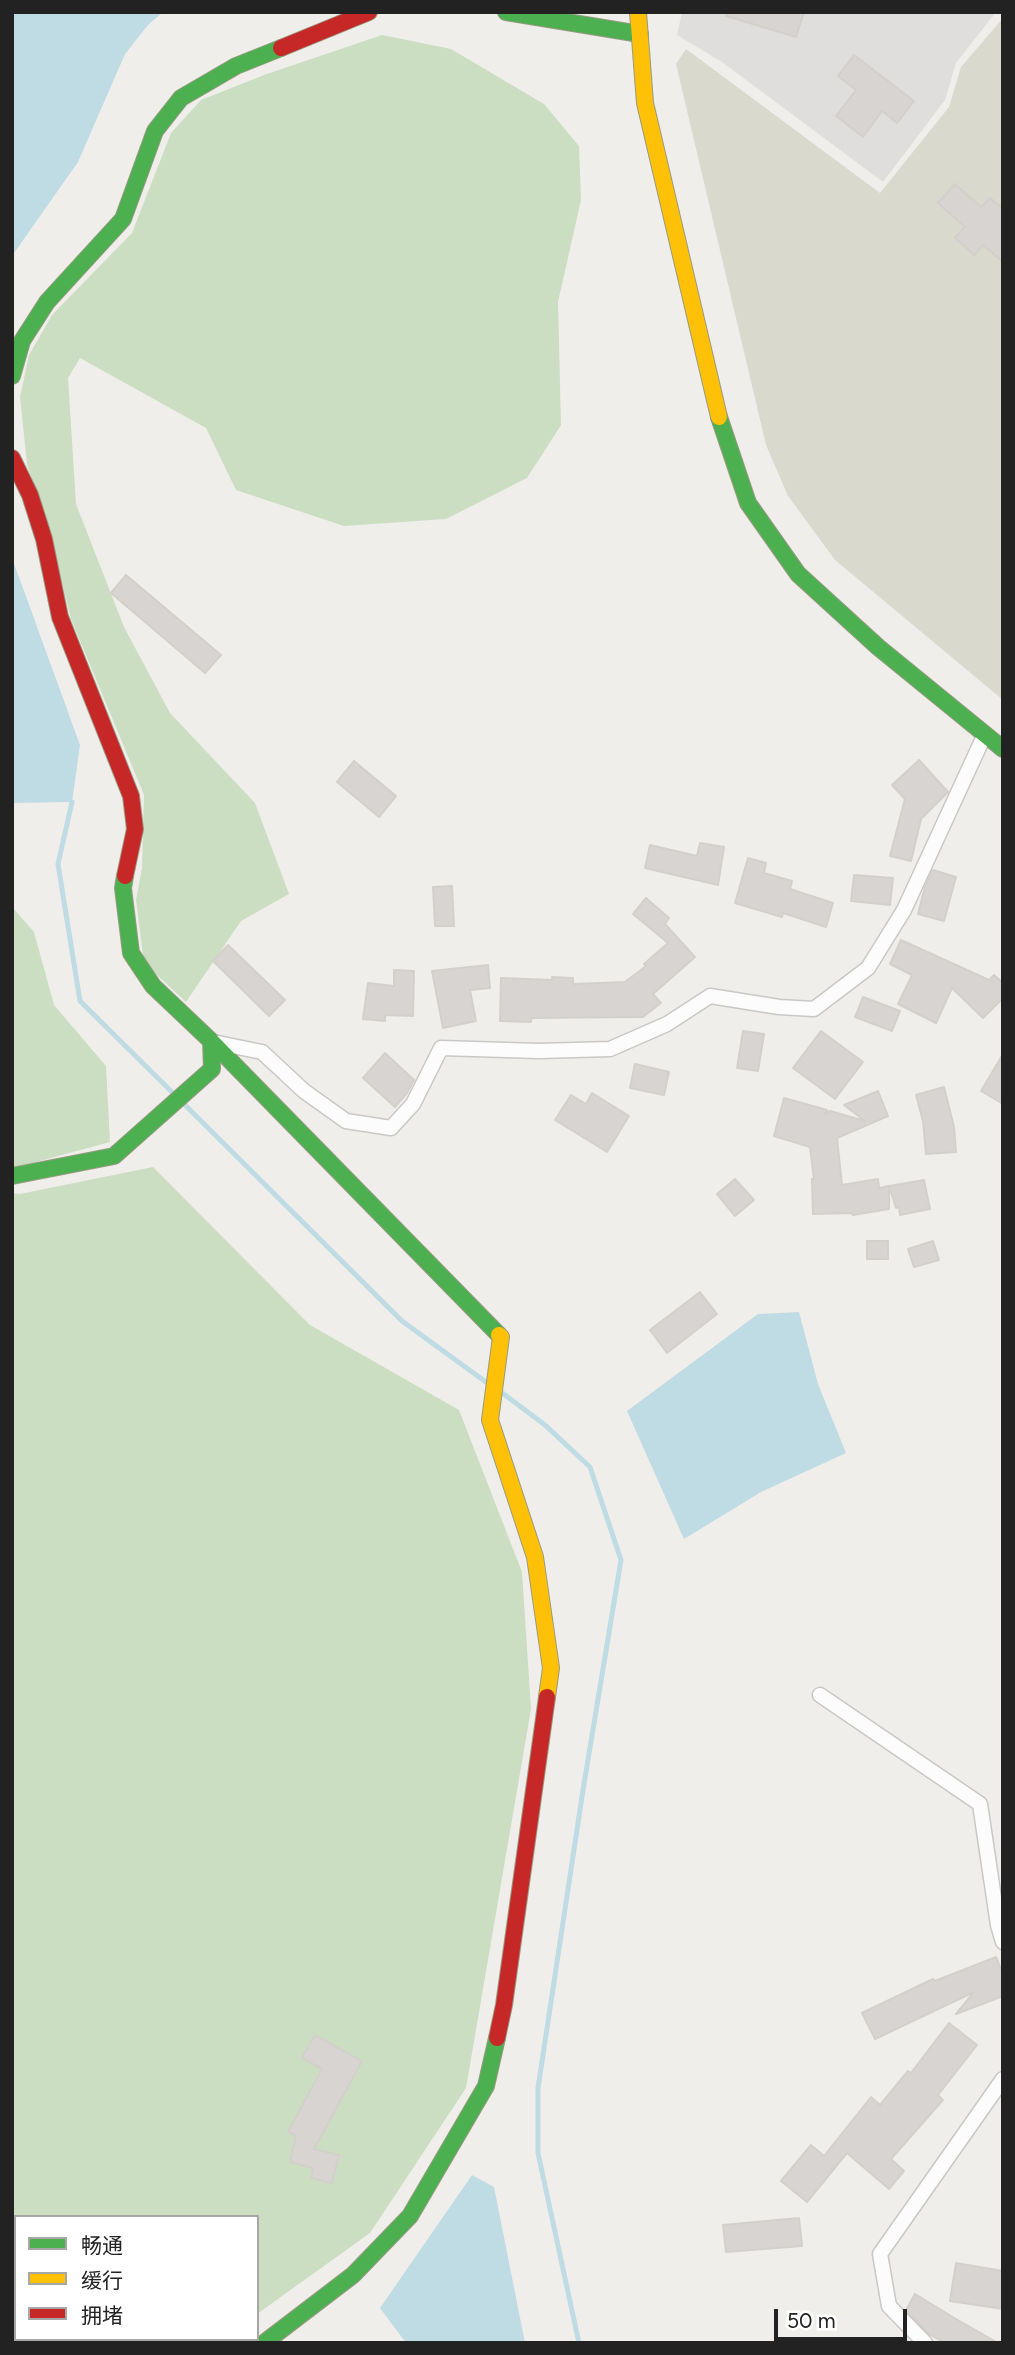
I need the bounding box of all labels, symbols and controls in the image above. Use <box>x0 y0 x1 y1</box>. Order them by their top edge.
legend <box>14 2215 259 2341</box>
text: 畅通 <box>81 2233 123 2258</box>
text: 缓行 <box>81 2268 123 2293</box>
scale bar <box>777 2296 910 2340</box>
text: 拥堵 <box>81 2303 123 2328</box>
text: 50 m <box>787 2308 836 2333</box>

